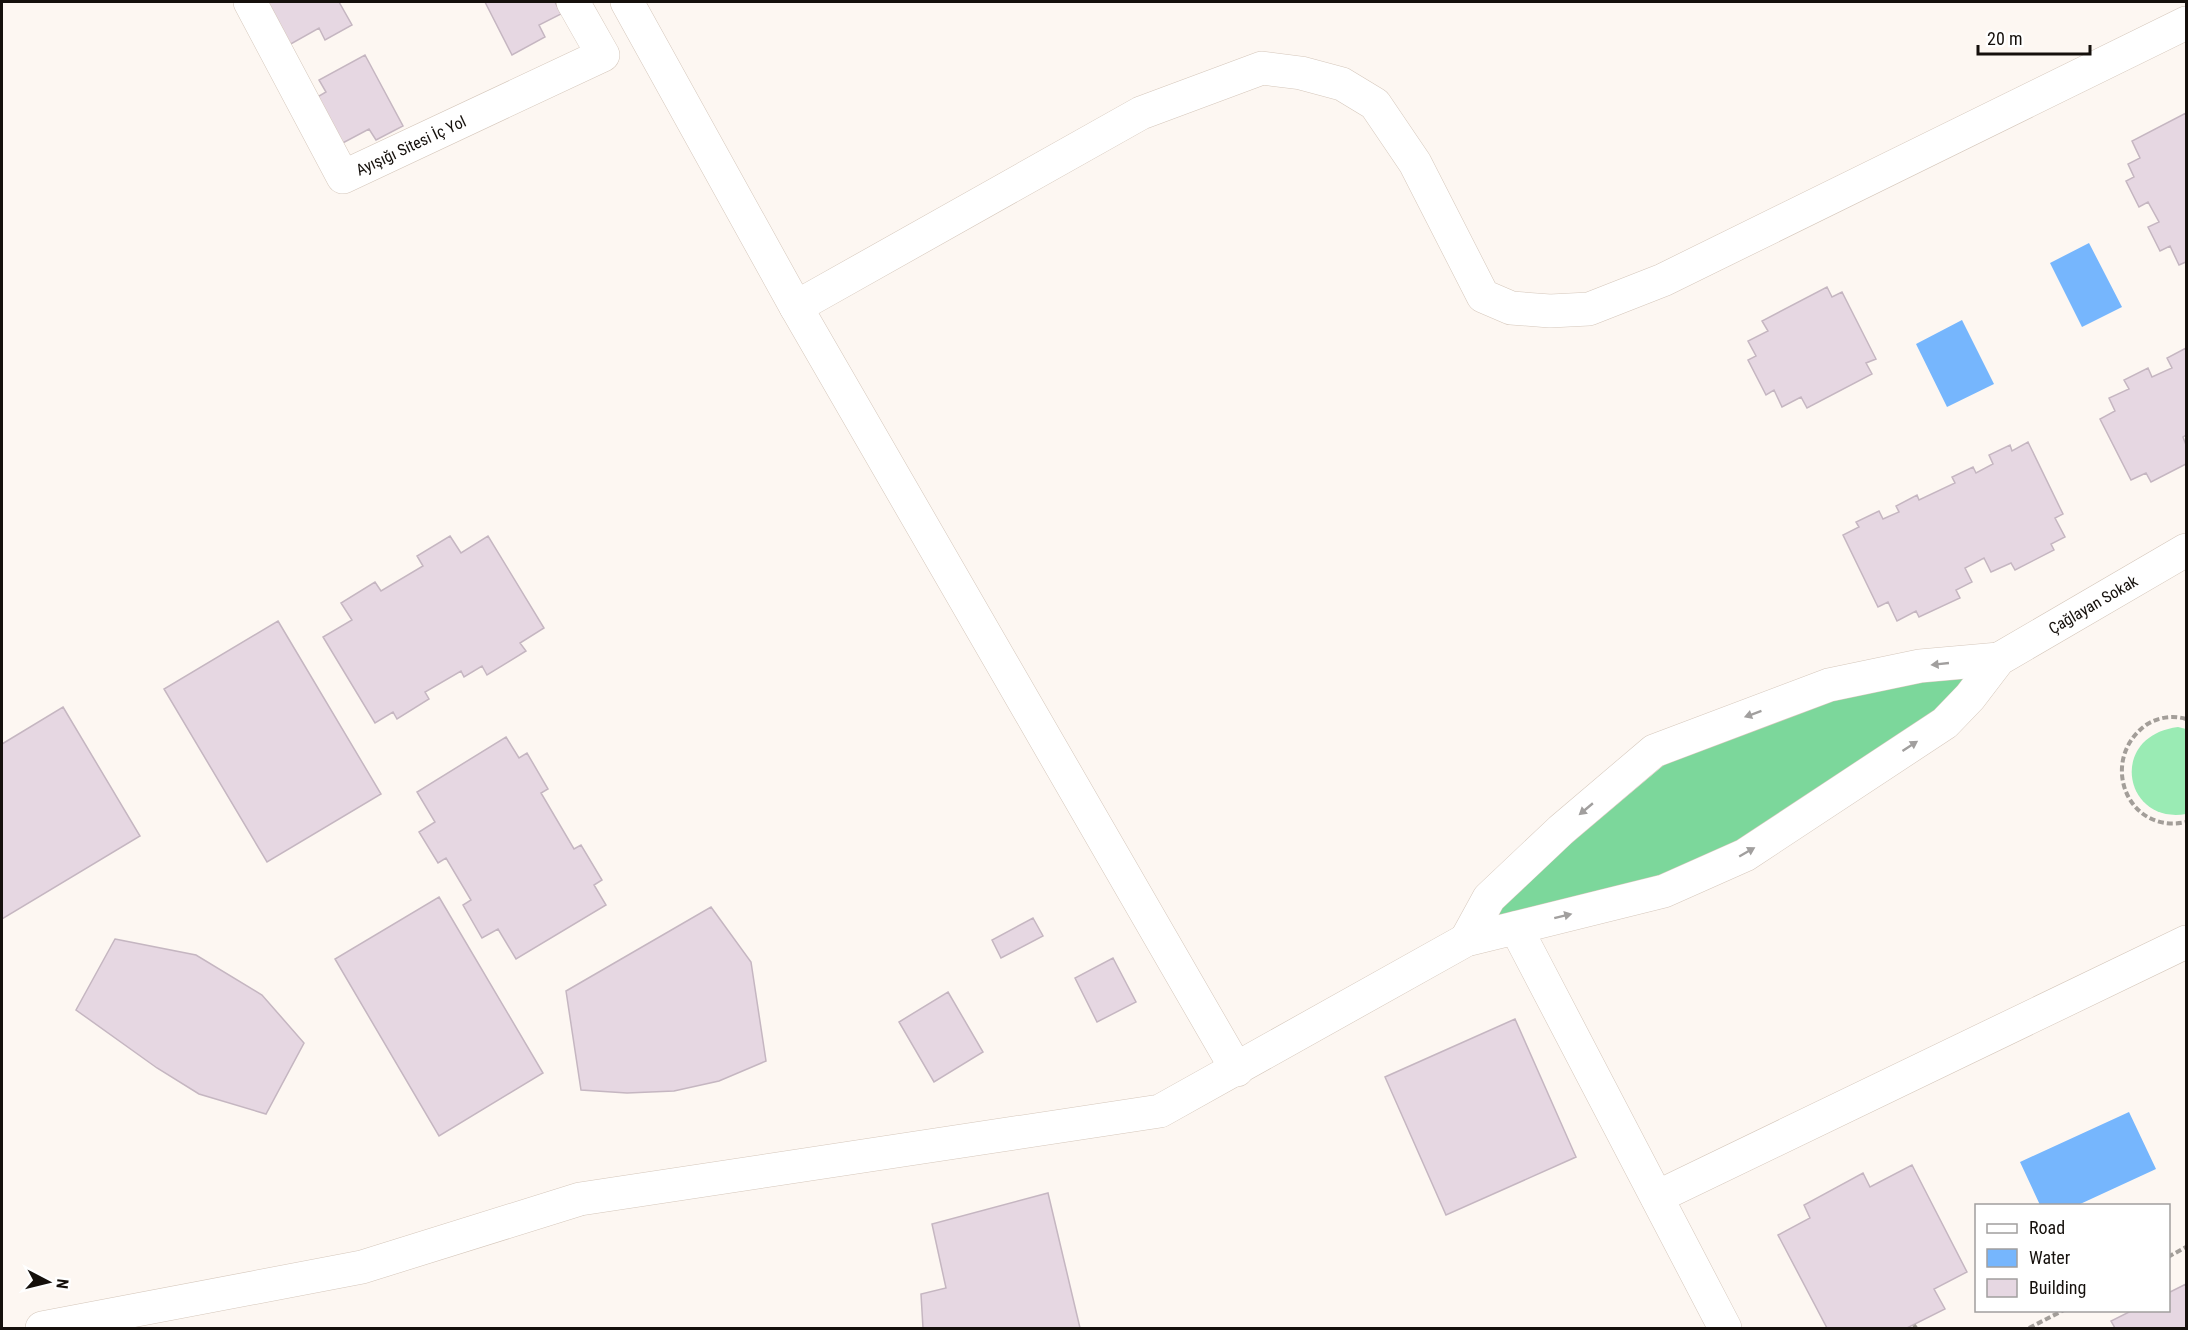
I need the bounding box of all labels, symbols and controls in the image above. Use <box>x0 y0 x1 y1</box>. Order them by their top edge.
scale bar <box>1978 18 2090 56</box>
text: 20 m <box>1987 28 2022 49</box>
street label: Ayışığı Sitesi İç Yol <box>353 112 469 180</box>
street label: Çağlayan Sokak <box>2045 571 2142 638</box>
one-way arrow <box>1931 659 1950 669</box>
one-way arrow <box>1743 709 1761 719</box>
one-way arrow <box>1902 741 1918 752</box>
one-way arrow <box>1579 802 1594 815</box>
one-way arrow <box>1739 847 1755 858</box>
one-way arrow <box>1554 910 1573 920</box>
legend <box>1975 1204 2170 1312</box>
text: Road <box>2029 1217 2065 1238</box>
text: Water <box>2029 1247 2071 1268</box>
north arrow <box>18 1252 78 1312</box>
text: Building <box>2029 1277 2086 1298</box>
text: N <box>52 1278 72 1290</box>

